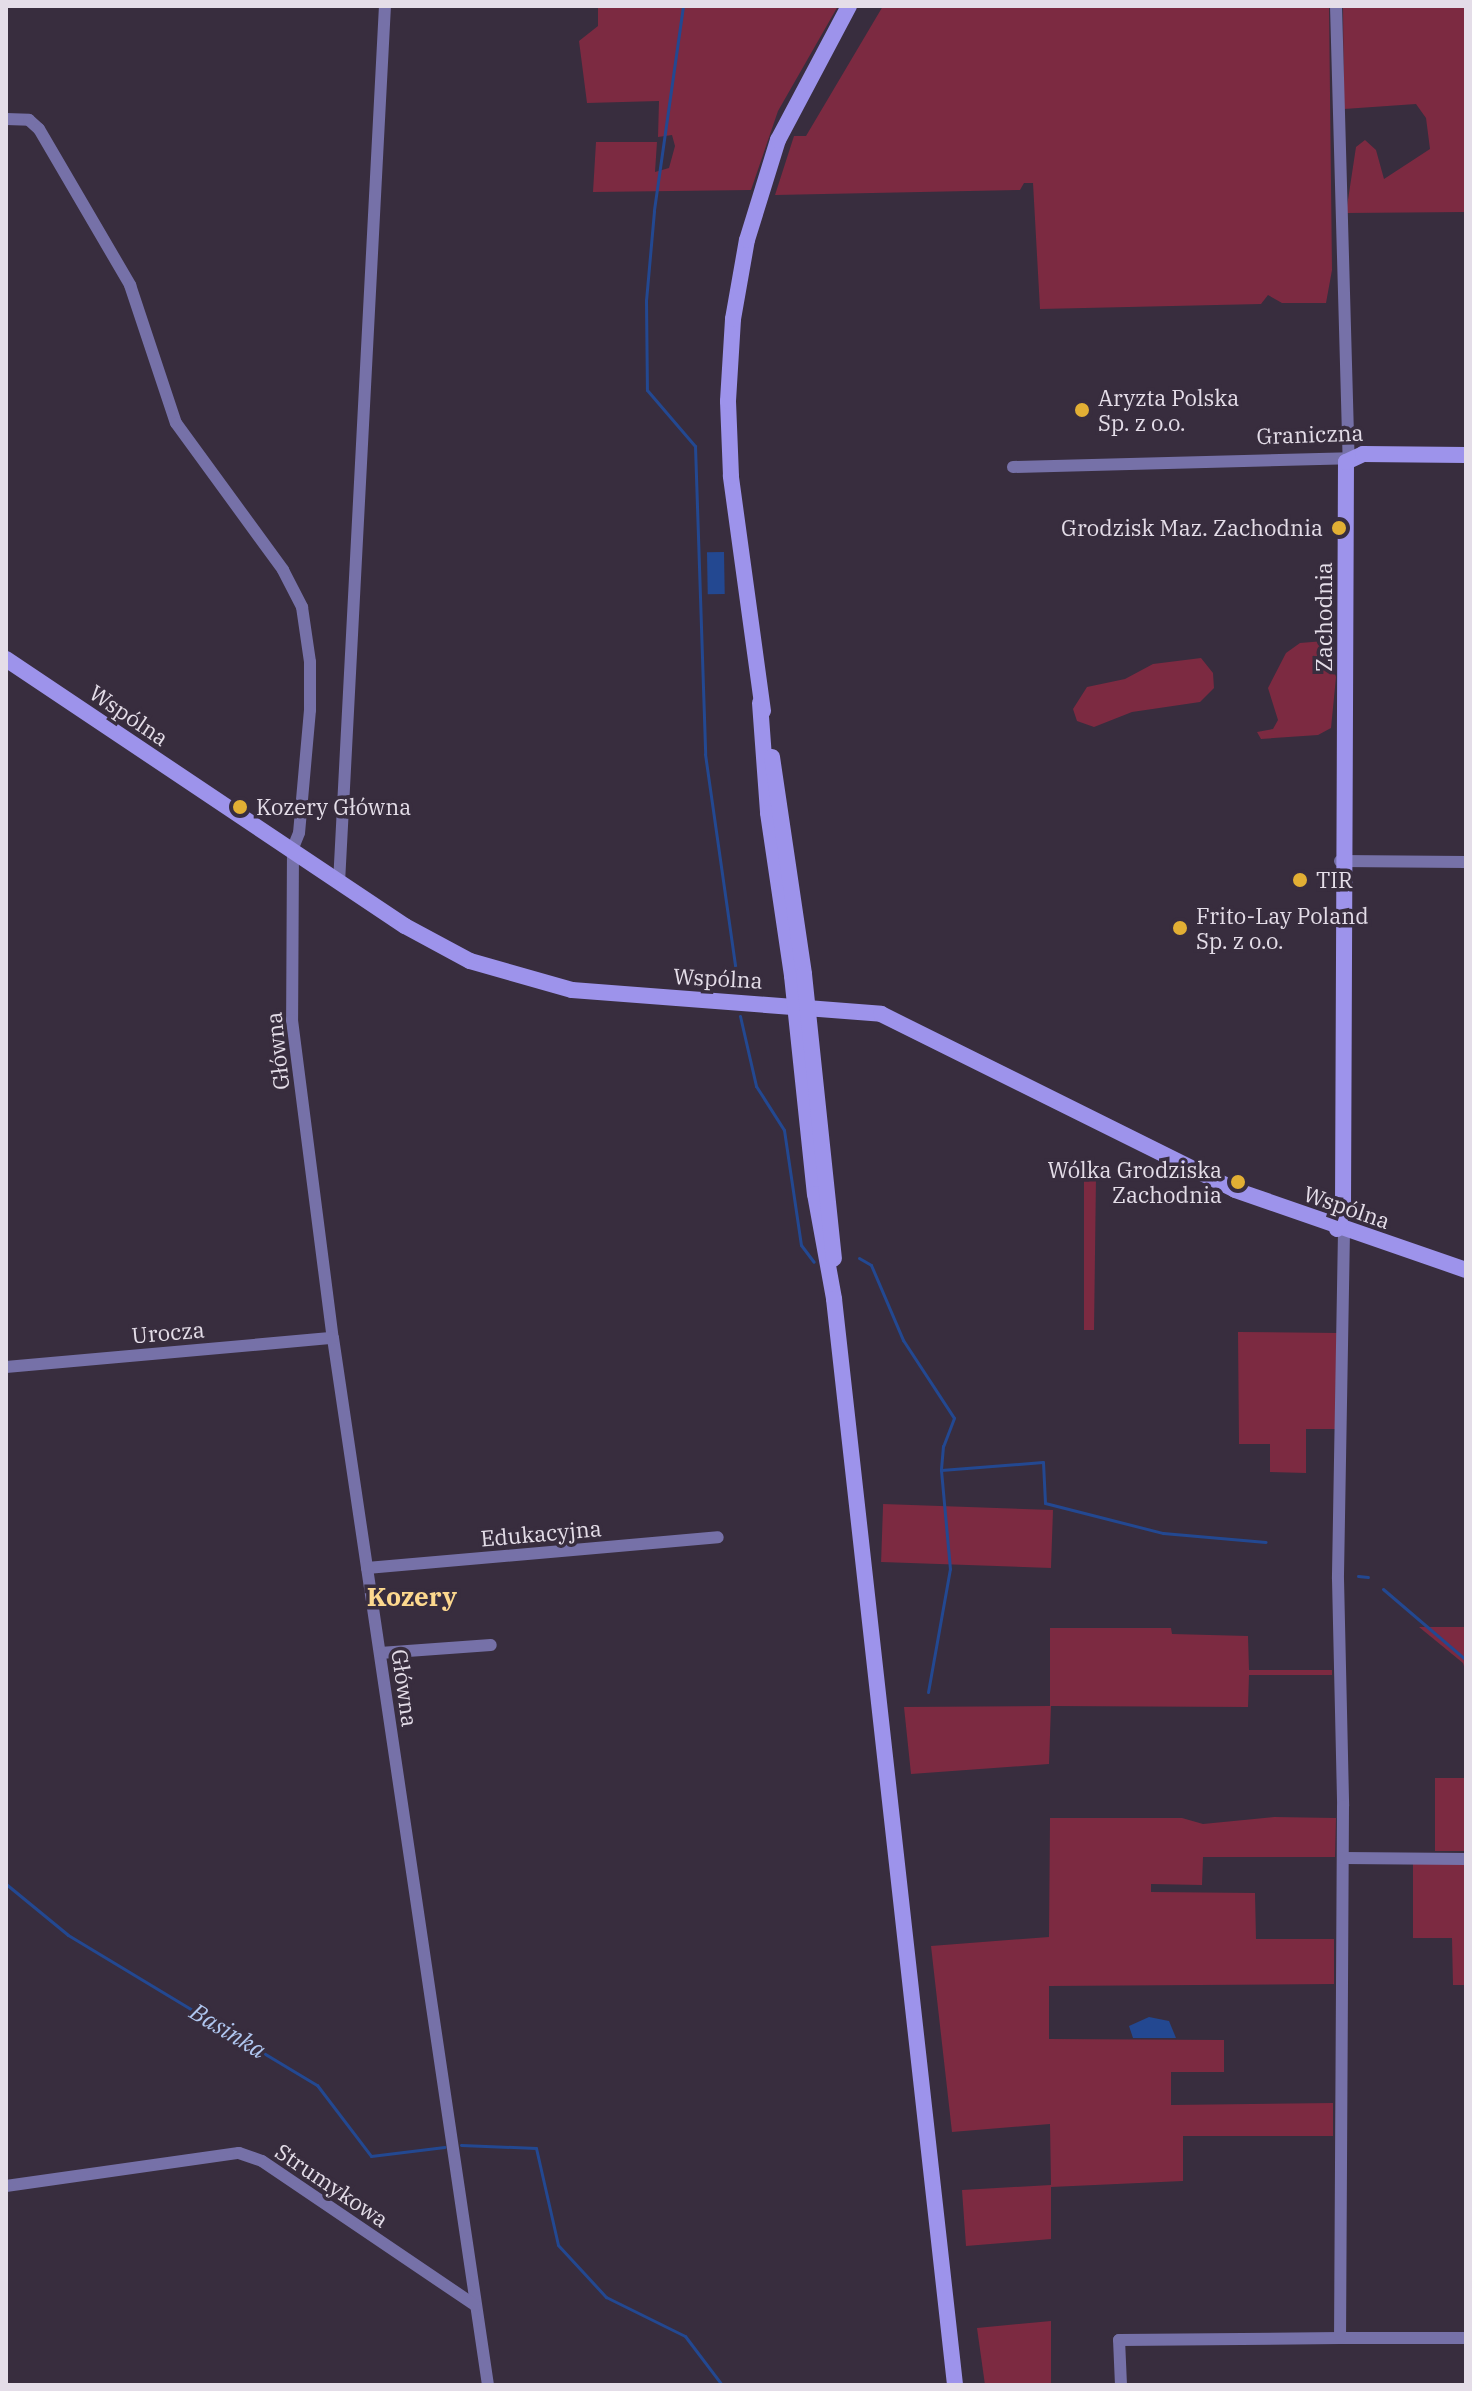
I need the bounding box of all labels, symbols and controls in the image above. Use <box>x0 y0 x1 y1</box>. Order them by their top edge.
place label: Aryzta Polska Sp. z o.o. <box>1098 384 1239 436</box>
marker: Aryzta Polska Sp. z o.o. <box>1073 401 1091 419</box>
street label: Graniczna <box>1256 419 1364 449</box>
place label: Grodzisk Maz. Zachodnia <box>1061 515 1323 541</box>
marker: Grodzisk Maz. Zachodnia <box>1330 519 1348 537</box>
street label: Zachodnia <box>1311 562 1337 672</box>
street label: Wspólna <box>84 679 174 751</box>
place label: Kozery Główna <box>256 794 411 820</box>
marker: Kozery Główna <box>231 798 249 816</box>
place label: TIR <box>1316 867 1353 893</box>
marker: TIR <box>1291 871 1309 889</box>
place label: Frito-Lay Poland Sp. z o.o. <box>1196 902 1369 954</box>
marker: Frito-Lay Poland Sp. z o.o. <box>1171 919 1189 937</box>
street label: Wspólna <box>673 962 763 994</box>
street label: Główna <box>260 1011 294 1091</box>
place label: Wólka Grodziska Zachodnia <box>1047 1156 1222 1208</box>
marker: Wólka Grodziska Zachodnia <box>1229 1173 1247 1191</box>
street label: Wspólna <box>1300 1180 1394 1234</box>
street label: Urocza <box>130 1316 206 1348</box>
street label: Edukacyjna <box>479 1515 603 1551</box>
district label: Kozery <box>367 1581 457 1613</box>
street label: Główna <box>386 1648 424 1728</box>
water label: Basinka <box>185 1997 271 2065</box>
street label: Strumykowa <box>270 2138 394 2232</box>

